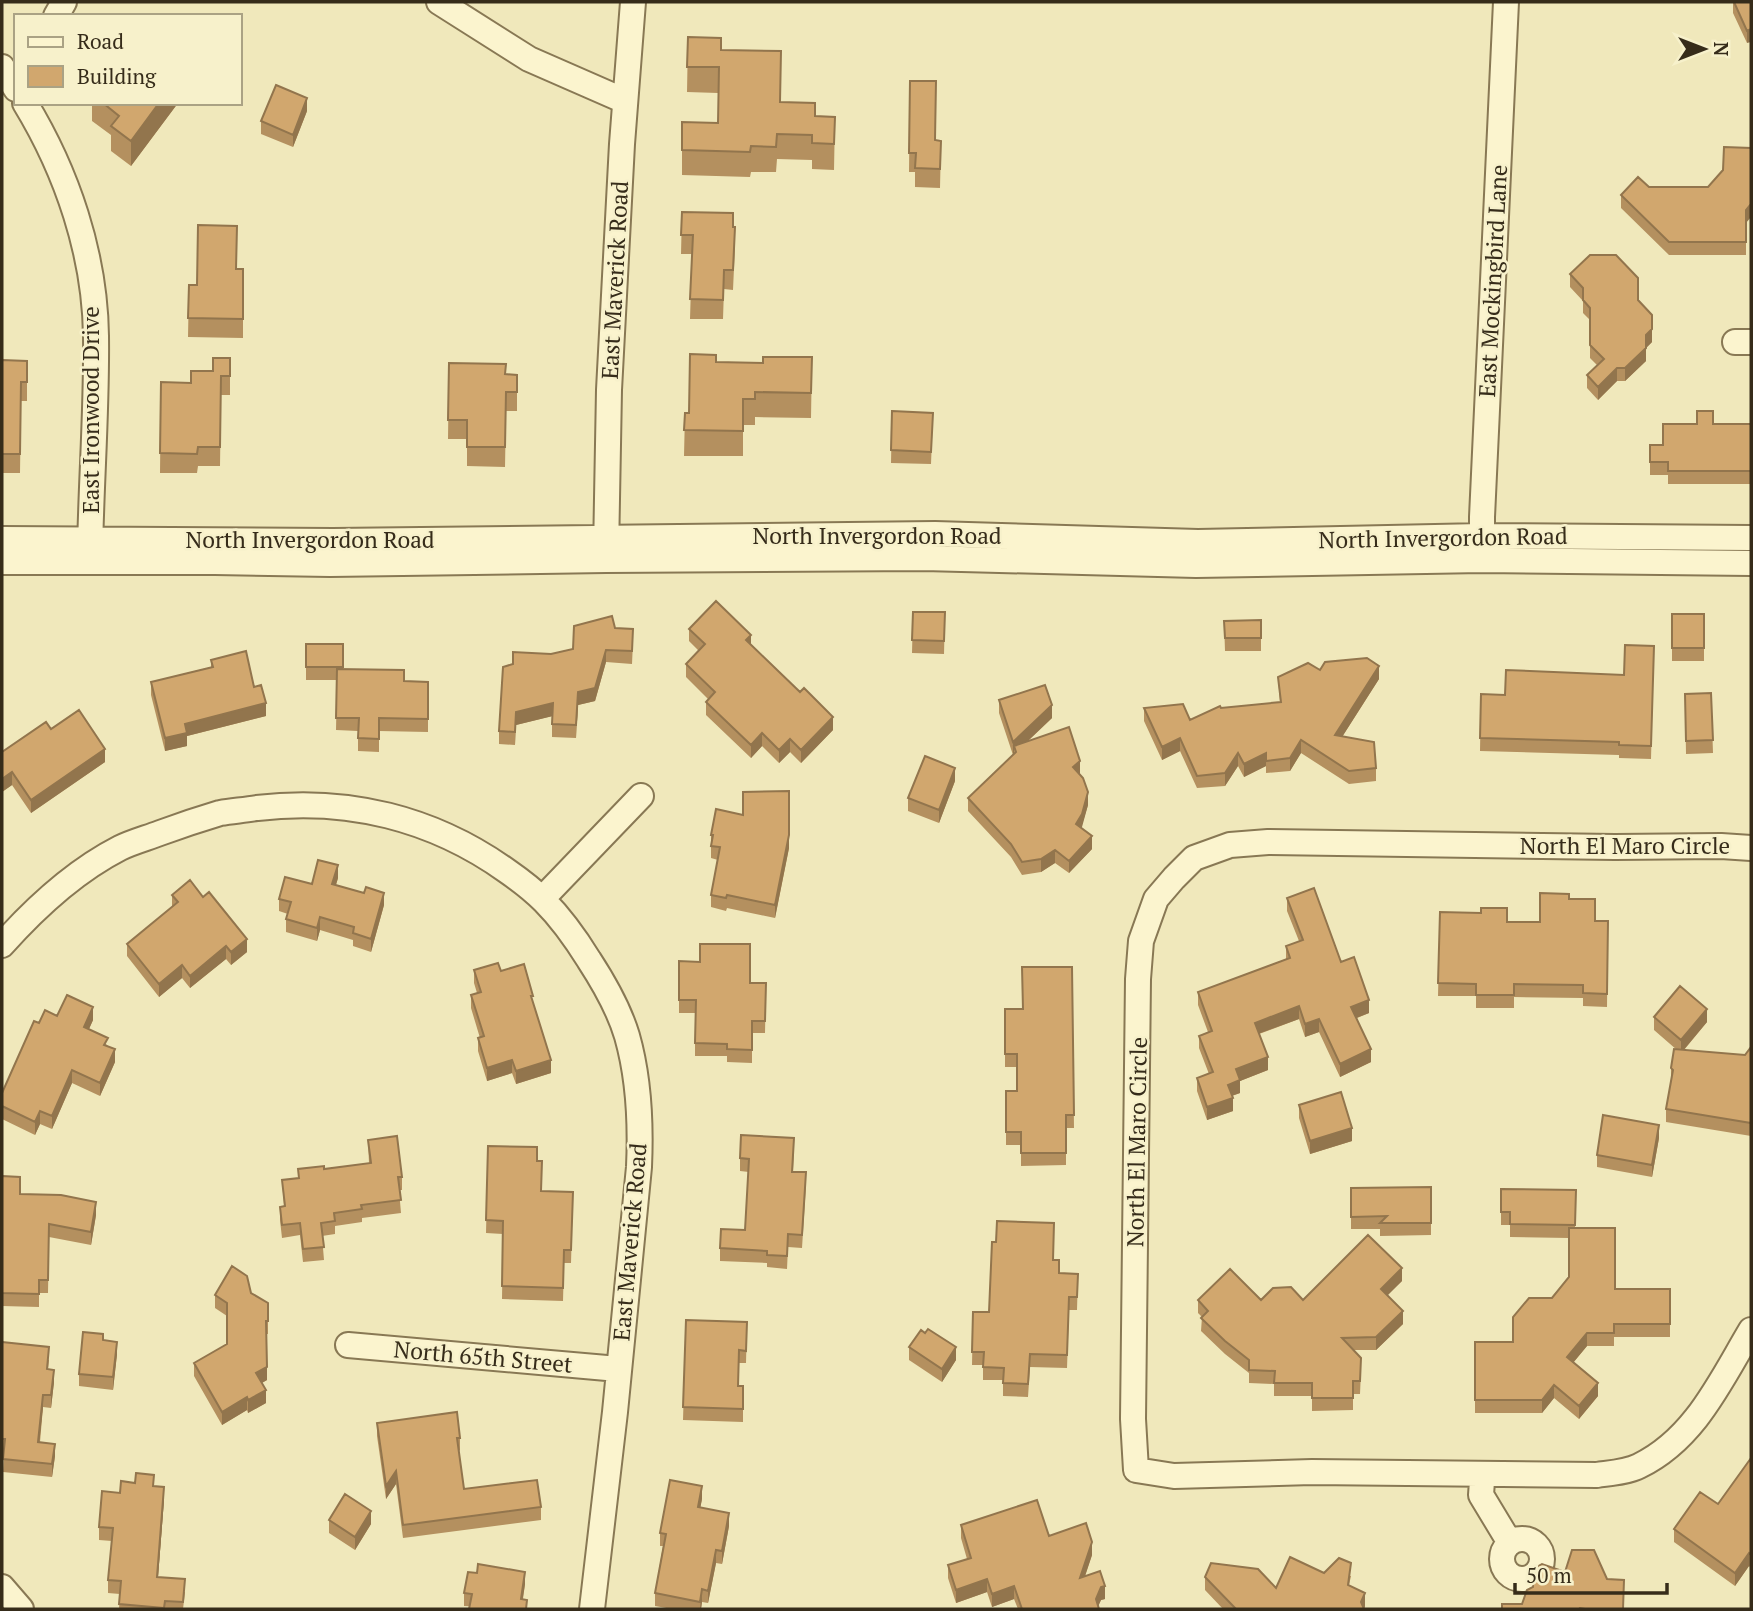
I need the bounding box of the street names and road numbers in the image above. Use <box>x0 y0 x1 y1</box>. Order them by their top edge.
street label: East Mockingbird Lane <box>1471 164 1514 398</box>
street label: East Maverick Road <box>594 180 635 380</box>
street label: East Ironwood Drive <box>75 306 106 514</box>
street label: North Invergordon Road <box>752 520 1002 551</box>
street label: North Invergordon Road <box>1318 520 1568 555</box>
street label: North Invergordon Road <box>185 524 435 555</box>
street label: North El Maro Circle <box>1520 830 1730 861</box>
street label: North El Maro Circle <box>1119 1037 1154 1247</box>
street label: East Maverick Road <box>605 1141 654 1342</box>
street label: North 65th Street <box>392 1333 574 1380</box>

